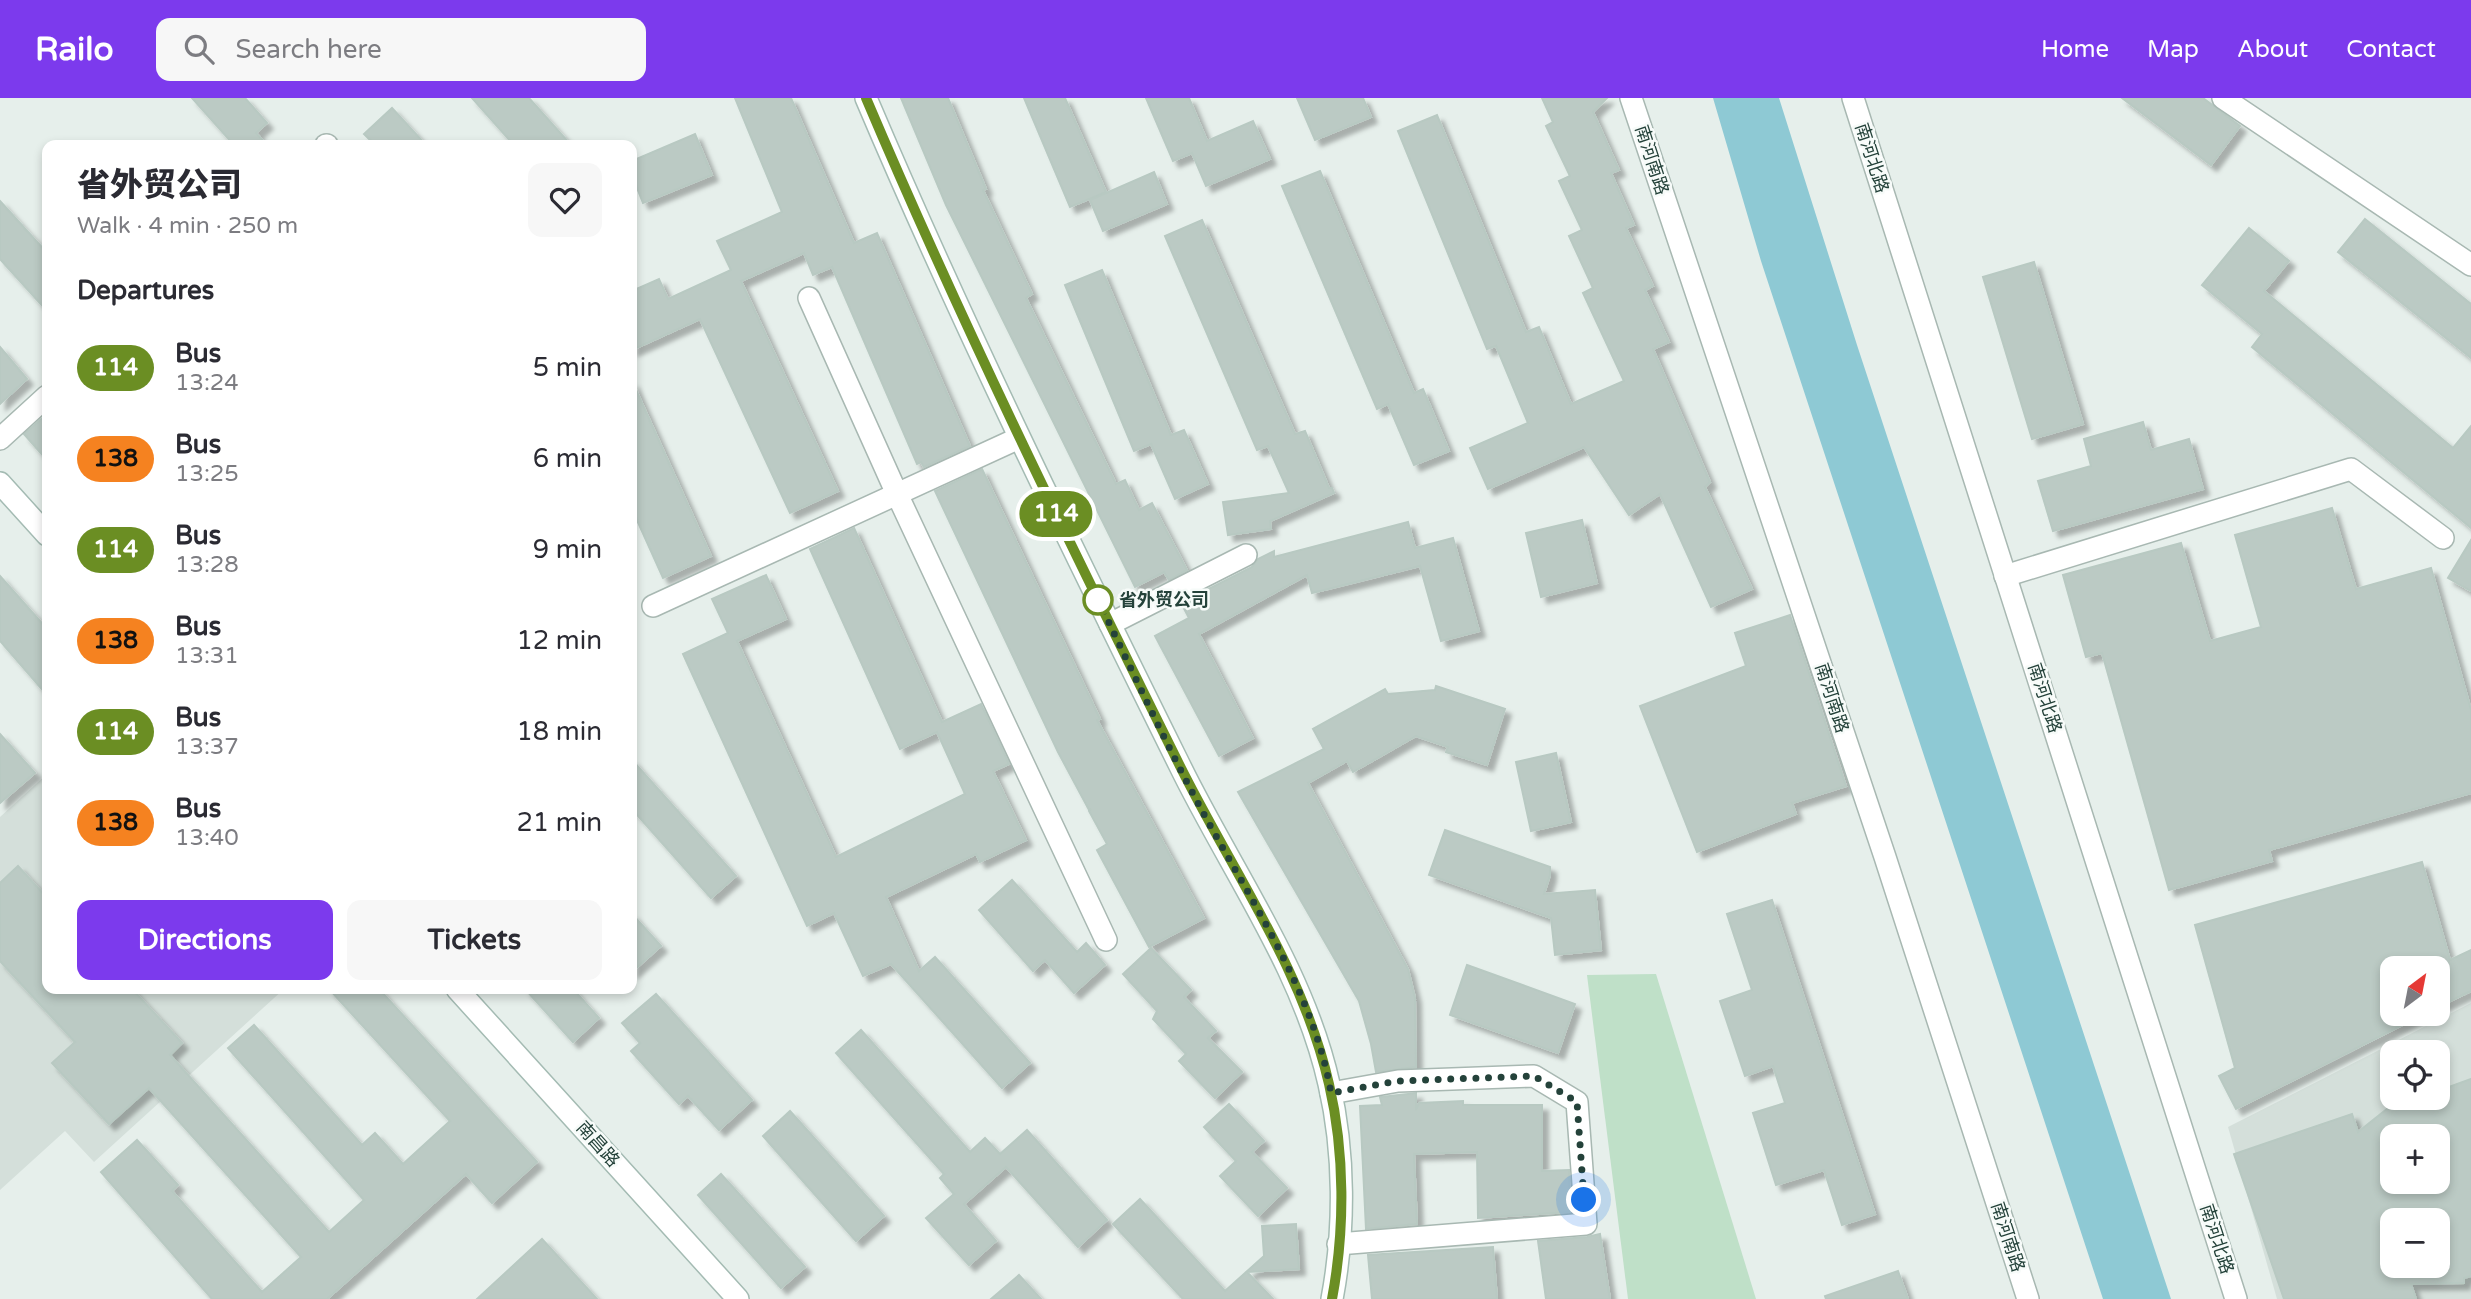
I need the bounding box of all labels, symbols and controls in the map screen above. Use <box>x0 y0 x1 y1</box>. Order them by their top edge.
search box <box>156 18 646 81</box>
text: Railo <box>35 30 114 69</box>
icon: search <box>180 30 218 68</box>
text: Search here <box>236 34 382 65</box>
text: Home <box>2041 35 2109 64</box>
text: Map <box>2147 35 2199 64</box>
text: About <box>2237 35 2308 64</box>
text: Contact <box>2346 35 2436 64</box>
street label: 南河北路 <box>1850 120 1894 196</box>
street label: 南河南路 <box>1630 122 1674 198</box>
button: heart <box>528 163 602 237</box>
text: 省外贸公司 <box>77 166 242 205</box>
text: Walk · 4 min · 250 m <box>77 212 298 240</box>
text: Departures <box>77 275 214 306</box>
text: Bus <box>175 338 221 369</box>
text: 5 min <box>533 352 602 383</box>
text: 114 <box>93 353 138 382</box>
text: 13:24 <box>175 369 239 397</box>
text: Bus <box>175 429 221 460</box>
text: 6 min <box>533 443 602 474</box>
text: 138 <box>93 444 138 473</box>
text: 13:25 <box>175 460 239 488</box>
line badge: 114 <box>1016 491 1096 537</box>
text: 114 <box>1033 499 1079 528</box>
text: Bus <box>175 520 221 551</box>
text: 9 min <box>533 534 602 565</box>
text: 114 <box>93 535 138 564</box>
text: 13:28 <box>175 551 239 579</box>
marker: 省外贸公司 <box>1083 585 1113 615</box>
place label: 省外贸公司 <box>1119 589 1209 611</box>
text: Bus <box>175 611 221 642</box>
text: 12 min <box>516 625 602 656</box>
text: 138 <box>93 626 138 655</box>
text: 13:31 <box>175 642 239 670</box>
street label: 南河南路 <box>1810 660 1854 736</box>
street label: 南河北路 <box>2023 660 2067 736</box>
text: Bus <box>175 702 221 733</box>
text: 18 min <box>516 716 602 747</box>
text: 114 <box>93 717 138 746</box>
text: 13:37 <box>175 733 239 761</box>
text: Bus <box>175 793 221 824</box>
text: 21 min <box>516 807 602 838</box>
text: 138 <box>93 808 138 837</box>
text: 13:40 <box>175 824 239 852</box>
button: Directions <box>77 900 333 980</box>
button: Tickets <box>347 900 602 980</box>
north arrow <box>2380 956 2450 1026</box>
map controls <box>2380 956 2450 1278</box>
button: locate <box>2380 1040 2450 1110</box>
street label: 南昌路 <box>572 1117 624 1171</box>
button: + <box>2380 1124 2450 1194</box>
your location <box>1566 1182 1601 1217</box>
street label: 南河南路 <box>1986 1199 2030 1275</box>
street label: 南河北路 <box>2195 1201 2239 1277</box>
button: − <box>2380 1208 2450 1278</box>

